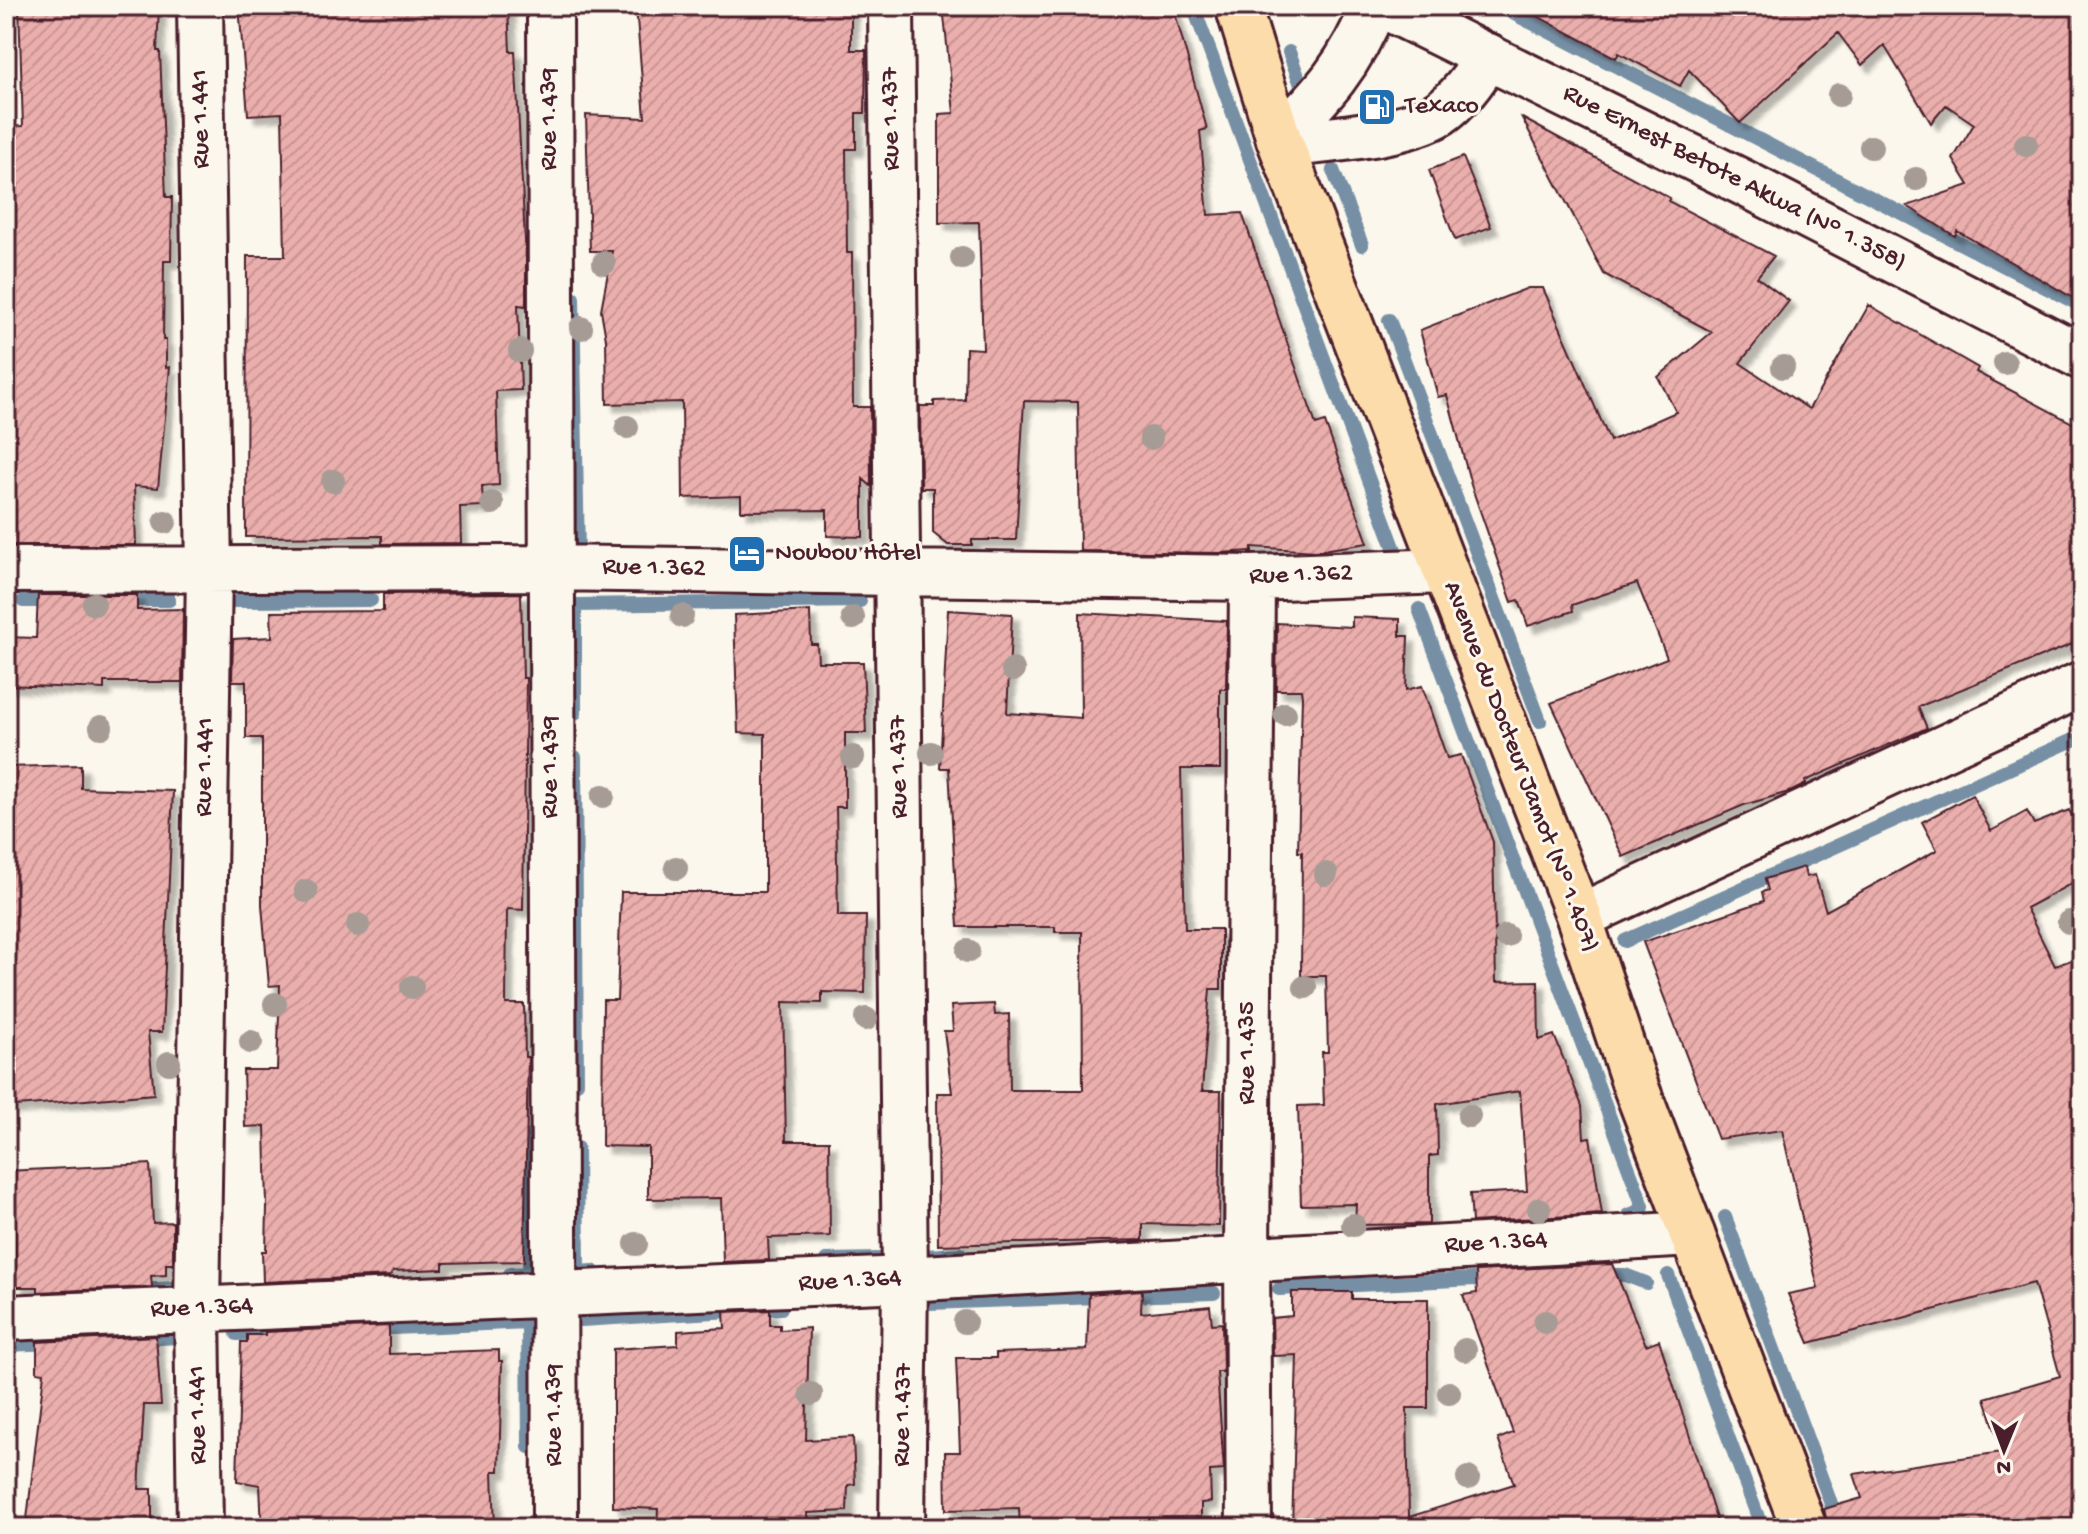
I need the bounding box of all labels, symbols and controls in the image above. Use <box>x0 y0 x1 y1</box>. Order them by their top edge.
street label: Rue 1.437 <box>876 66 908 171</box>
street label: Rue 1.439 <box>535 68 566 170</box>
street label: Rue 1.441 <box>186 69 218 169</box>
street label: Rue Ernest Betote Akwa (N° 1.358) <box>1557 79 1911 279</box>
fuel station icon: Texaco <box>1356 86 1398 128</box>
place label: Texaco <box>1403 92 1479 123</box>
hotel icon: Noubou Hôtel <box>726 533 768 575</box>
place label: Noubou Hôtel <box>775 539 921 570</box>
street label: Rue 1.362 <box>602 553 706 585</box>
street label: Rue 1.362 <box>1249 559 1354 593</box>
street label: Avenue du Docteur Jamot (N° 1.407) <box>1435 577 1605 957</box>
street label: Rue 1.437 <box>884 714 916 819</box>
street label: Rue 1.439 <box>536 716 567 818</box>
street label: Rue 1.441 <box>190 717 222 817</box>
street label: Rue 1.435 <box>1233 1001 1264 1105</box>
street label: Rue 1.364 <box>1444 1226 1548 1262</box>
street label: Rue 1.364 <box>798 1264 902 1300</box>
street label: Rue 1.364 <box>150 1292 254 1326</box>
street label: Rue 1.437 <box>888 1362 920 1467</box>
street label: Rue 1.439 <box>540 1364 571 1466</box>
street label: Rue 1.441 <box>183 1365 215 1465</box>
north arrow <box>1964 1410 2044 1490</box>
text: N <box>1996 1453 2011 1479</box>

